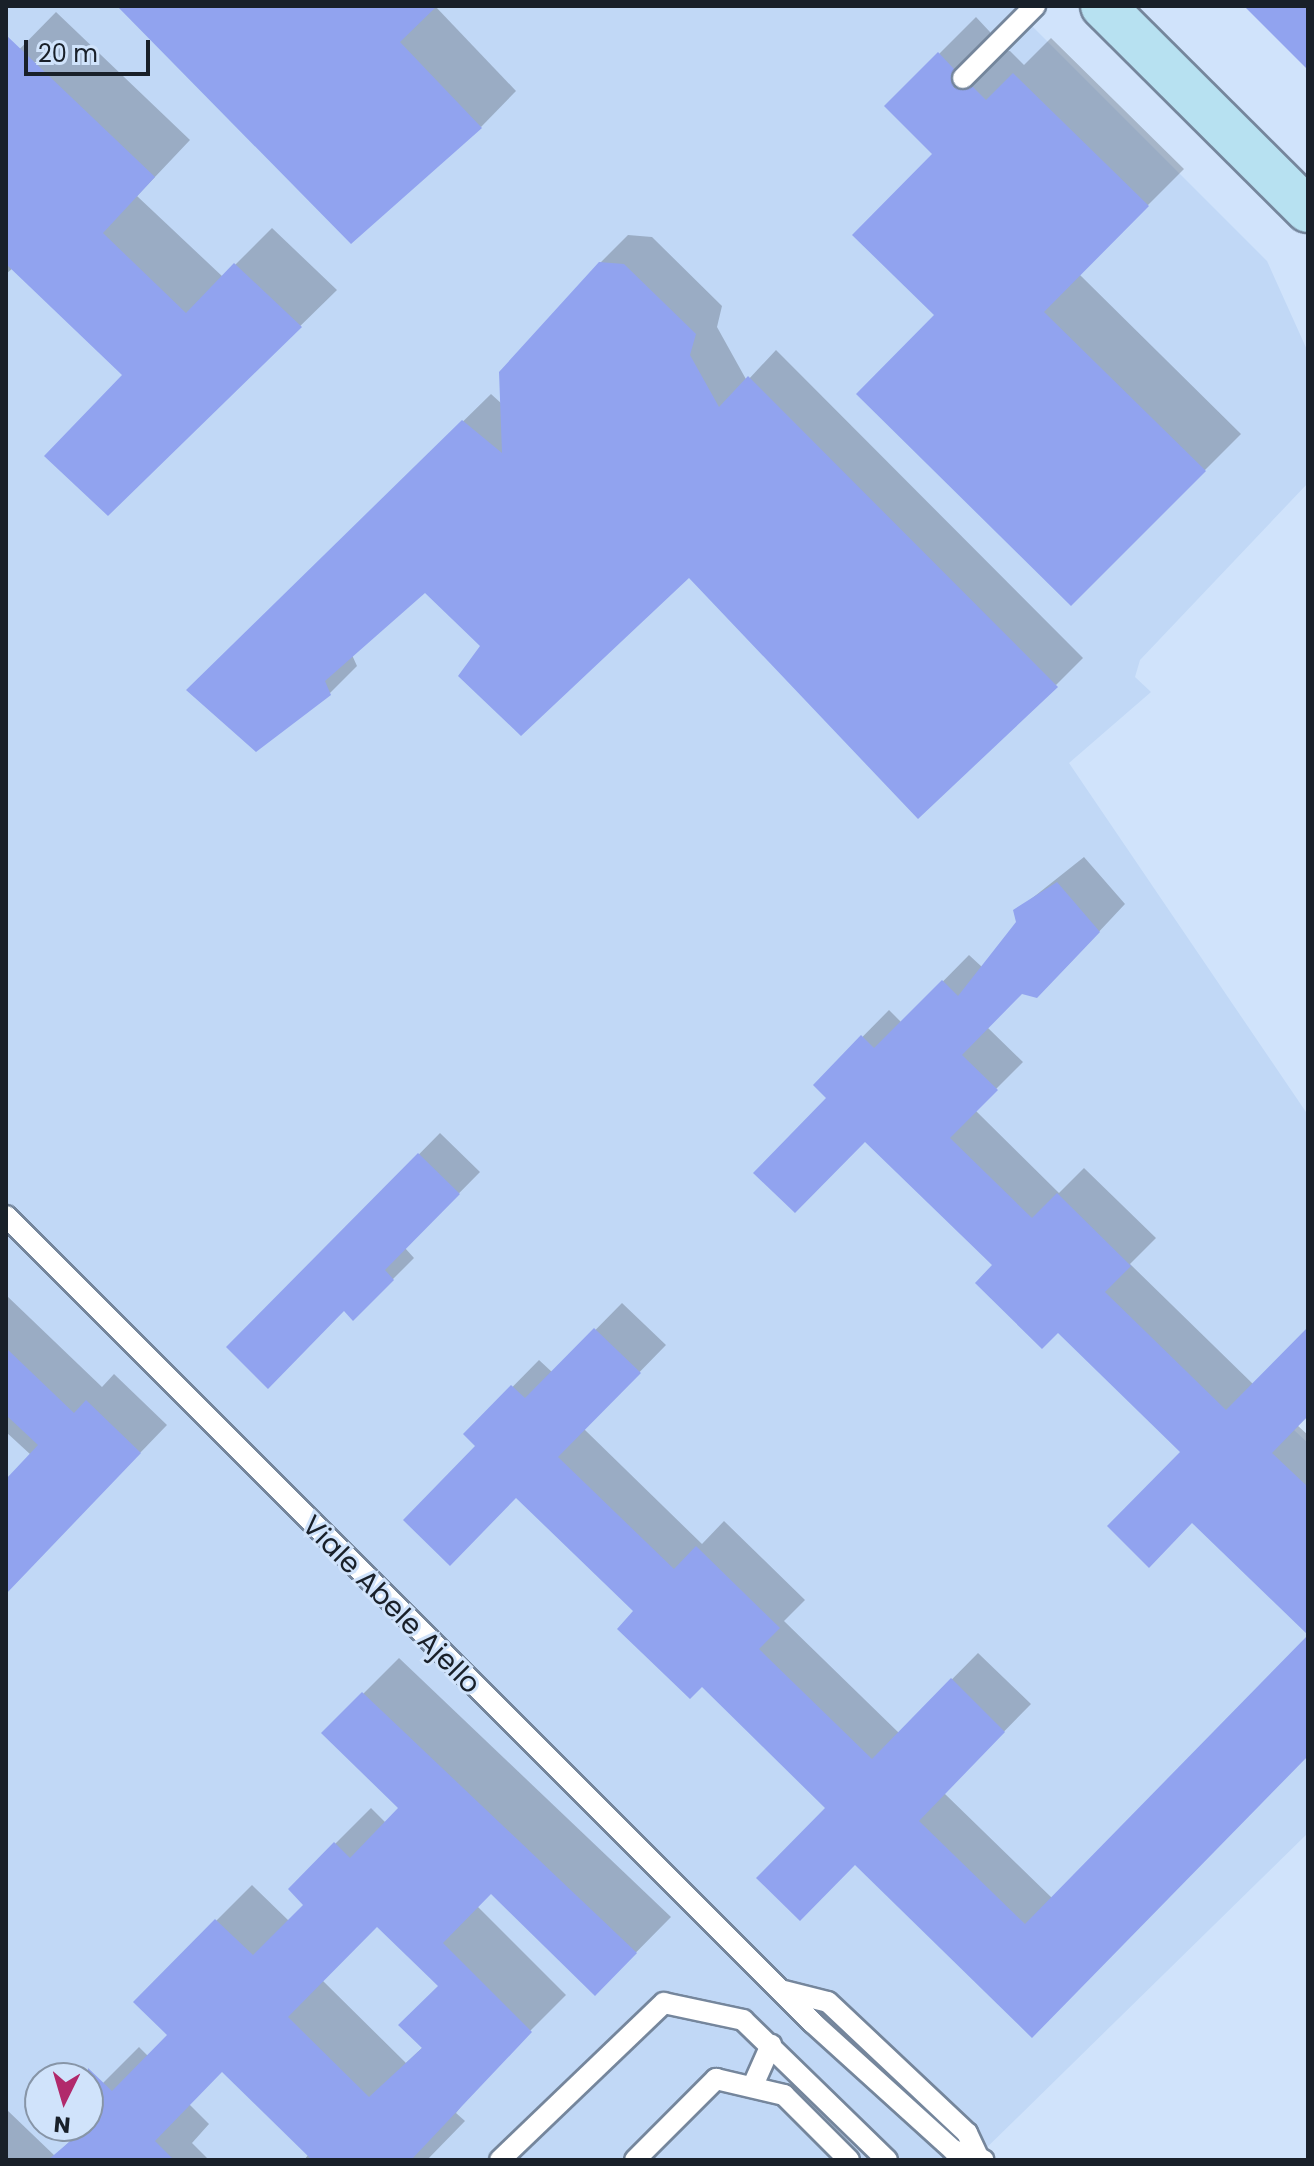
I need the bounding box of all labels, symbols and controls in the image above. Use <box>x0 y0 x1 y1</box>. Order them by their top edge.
scale bar <box>28 24 154 74</box>
text: 20 m <box>38 37 98 70</box>
street label: Viale Abele Ajello <box>295 1509 487 1701</box>
north arrow <box>24 2062 104 2142</box>
text: N <box>52 2108 72 2141</box>

